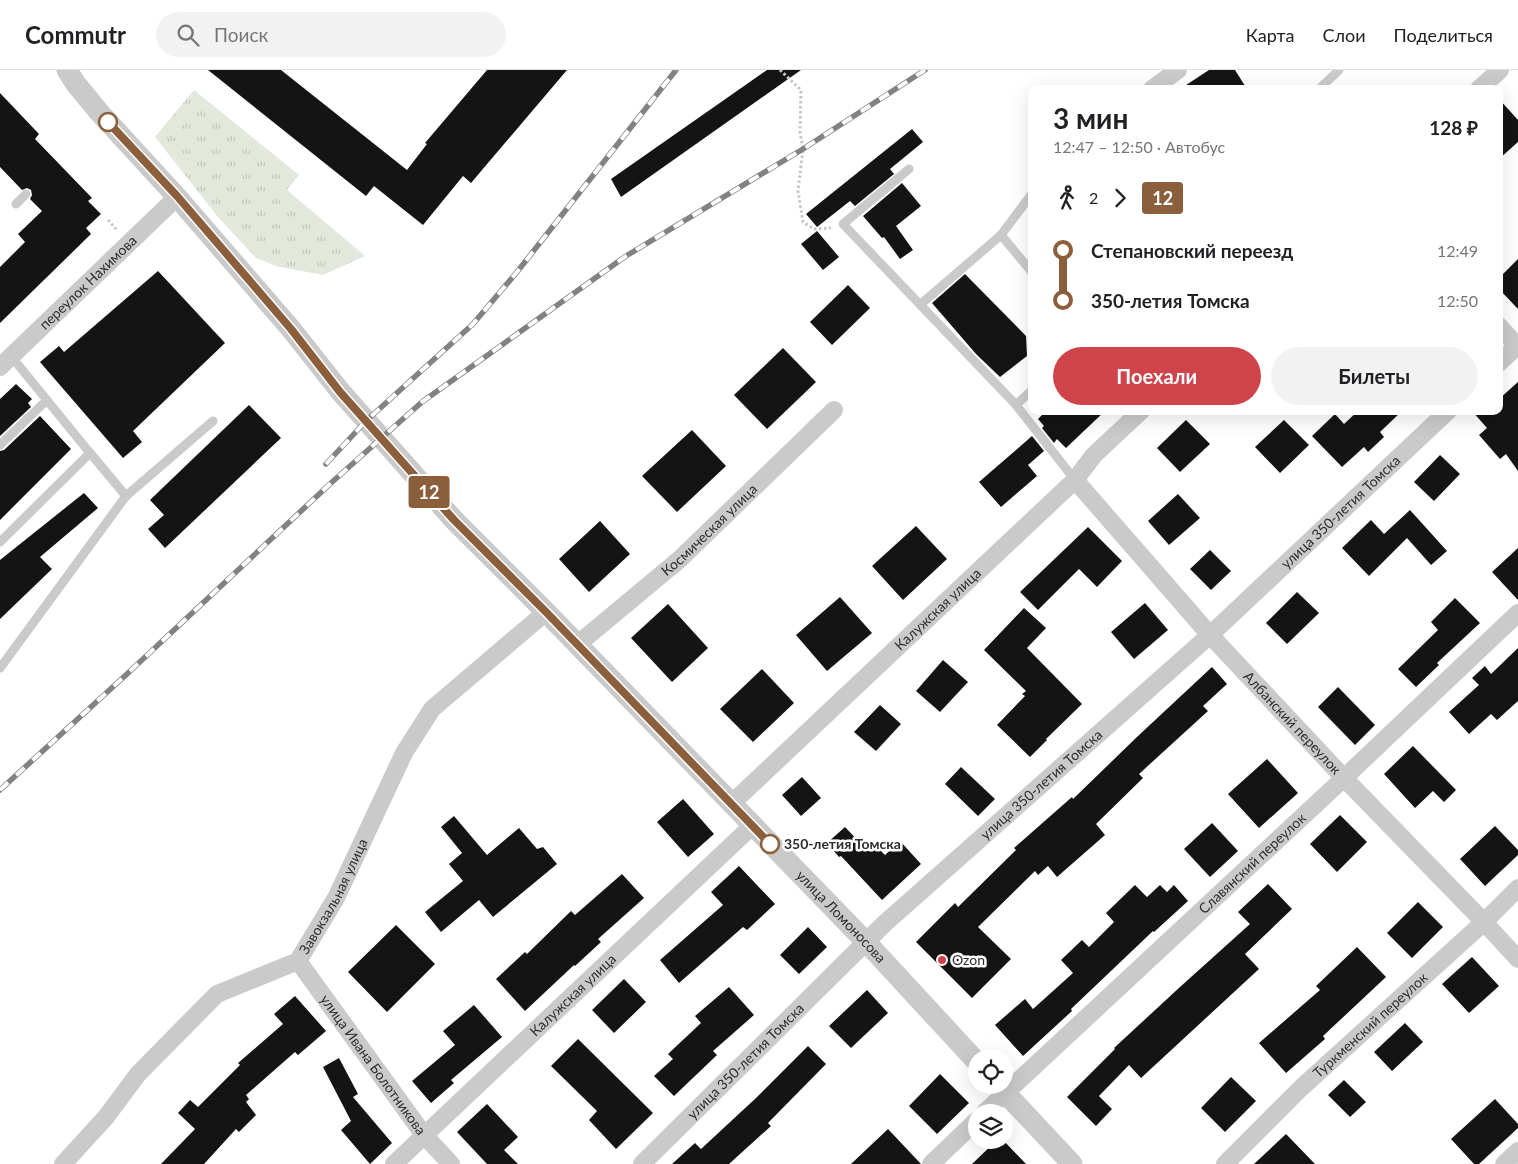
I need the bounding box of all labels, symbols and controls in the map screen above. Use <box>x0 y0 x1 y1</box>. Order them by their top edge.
search box <box>156 12 506 57</box>
text: Commutr <box>25 20 126 49</box>
icon: search <box>174 21 202 49</box>
text: Поиск <box>214 23 268 46</box>
text: Карта <box>1246 24 1294 46</box>
text: Слои <box>1322 24 1366 46</box>
text: Поделиться <box>1394 24 1493 46</box>
text: 3 мин <box>1053 101 1128 135</box>
unlabelled marker <box>98 112 118 132</box>
text: 128 ₽ <box>1429 116 1478 139</box>
text: 12:47 – 12:50 · Автобус <box>1053 137 1225 156</box>
icon: walk <box>1053 184 1081 212</box>
icon: forward <box>1106 184 1134 212</box>
text: 12 <box>1152 187 1173 209</box>
text: 2 <box>1089 188 1098 207</box>
street label: переулок Нахимова <box>36 232 140 333</box>
text: Степановский переезд <box>1091 239 1293 262</box>
text: 12:49 <box>1437 241 1478 260</box>
text: 350-летия Томска <box>1091 289 1250 312</box>
text: 12:50 <box>1437 291 1478 310</box>
button: Поехали <box>1053 347 1261 405</box>
button: Билеты <box>1271 347 1478 405</box>
street label: улица 350-летия Томска <box>1277 451 1404 572</box>
line badge: 12 <box>406 476 452 508</box>
street label: Космическая улица <box>658 480 760 579</box>
text: 12 <box>419 481 439 503</box>
street label: Калужская улица <box>891 564 984 654</box>
street label: Албанский переулок <box>1240 668 1346 778</box>
street label: улица 350-летия Томска <box>976 726 1105 843</box>
street label: Славянский переулок <box>1195 809 1310 917</box>
marker: 350-летия Томска <box>760 834 780 854</box>
place label: 350-летия Томска <box>784 835 901 852</box>
street label: Завокзальная улица <box>295 836 371 957</box>
street label: улица Ломоносова <box>793 866 890 966</box>
street label: Калужская улица <box>526 950 619 1039</box>
place label: Ozon <box>952 951 985 968</box>
marker: Ozon <box>936 954 948 966</box>
street label: Туркменский переулок <box>1309 968 1431 1081</box>
street label: улица Ивана Болотникова <box>317 991 430 1138</box>
street label: улица 350-летия Томска <box>683 999 807 1122</box>
map controls <box>968 1049 1013 1149</box>
button: locate <box>968 1049 1013 1094</box>
button: layers <box>968 1104 1013 1149</box>

